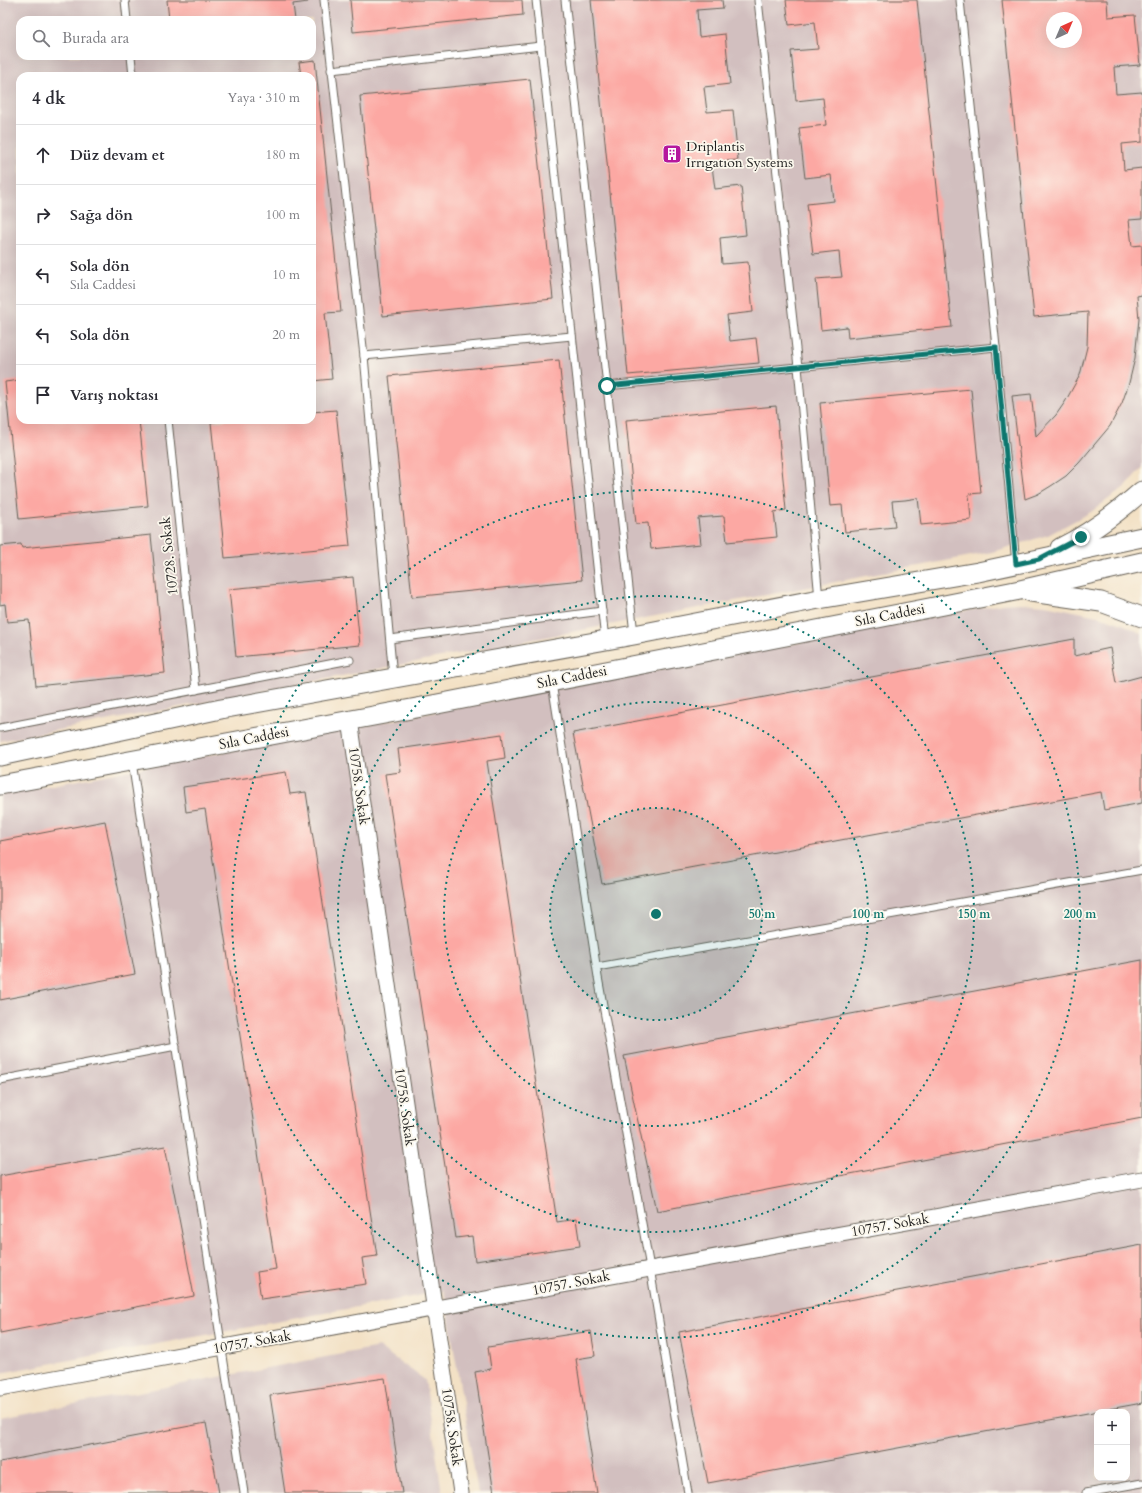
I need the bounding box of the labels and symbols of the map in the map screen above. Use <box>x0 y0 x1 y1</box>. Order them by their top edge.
north arrow <box>1046 12 1082 48</box>
place label: Driplantis Irrıgatıon Systems <box>686 137 793 172</box>
building icon: Driplantis Irrıgatıon Systems <box>661 143 683 165</box>
route start <box>598 377 616 395</box>
street label: 10728. Sokak <box>155 515 183 596</box>
route end <box>1072 528 1090 546</box>
street label: Sıla Caddesi <box>853 599 927 631</box>
street label: Sıla Caddesi <box>535 661 609 693</box>
street label: Sıla Caddesi <box>217 722 291 754</box>
street label: 10758. Sokak <box>344 746 374 827</box>
text: 50 m <box>749 906 776 922</box>
text: 100 m <box>852 906 885 922</box>
text: 150 m <box>958 906 991 922</box>
text: 200 m <box>1064 906 1097 922</box>
centre of rings <box>649 907 663 921</box>
street label: 10758. Sokak <box>390 1067 420 1148</box>
street label: 10757. Sokak <box>850 1209 931 1241</box>
street label: 10757. Sokak <box>531 1266 612 1300</box>
street label: 10757. Sokak <box>212 1326 293 1358</box>
street label: 10758. Sokak <box>437 1387 467 1468</box>

